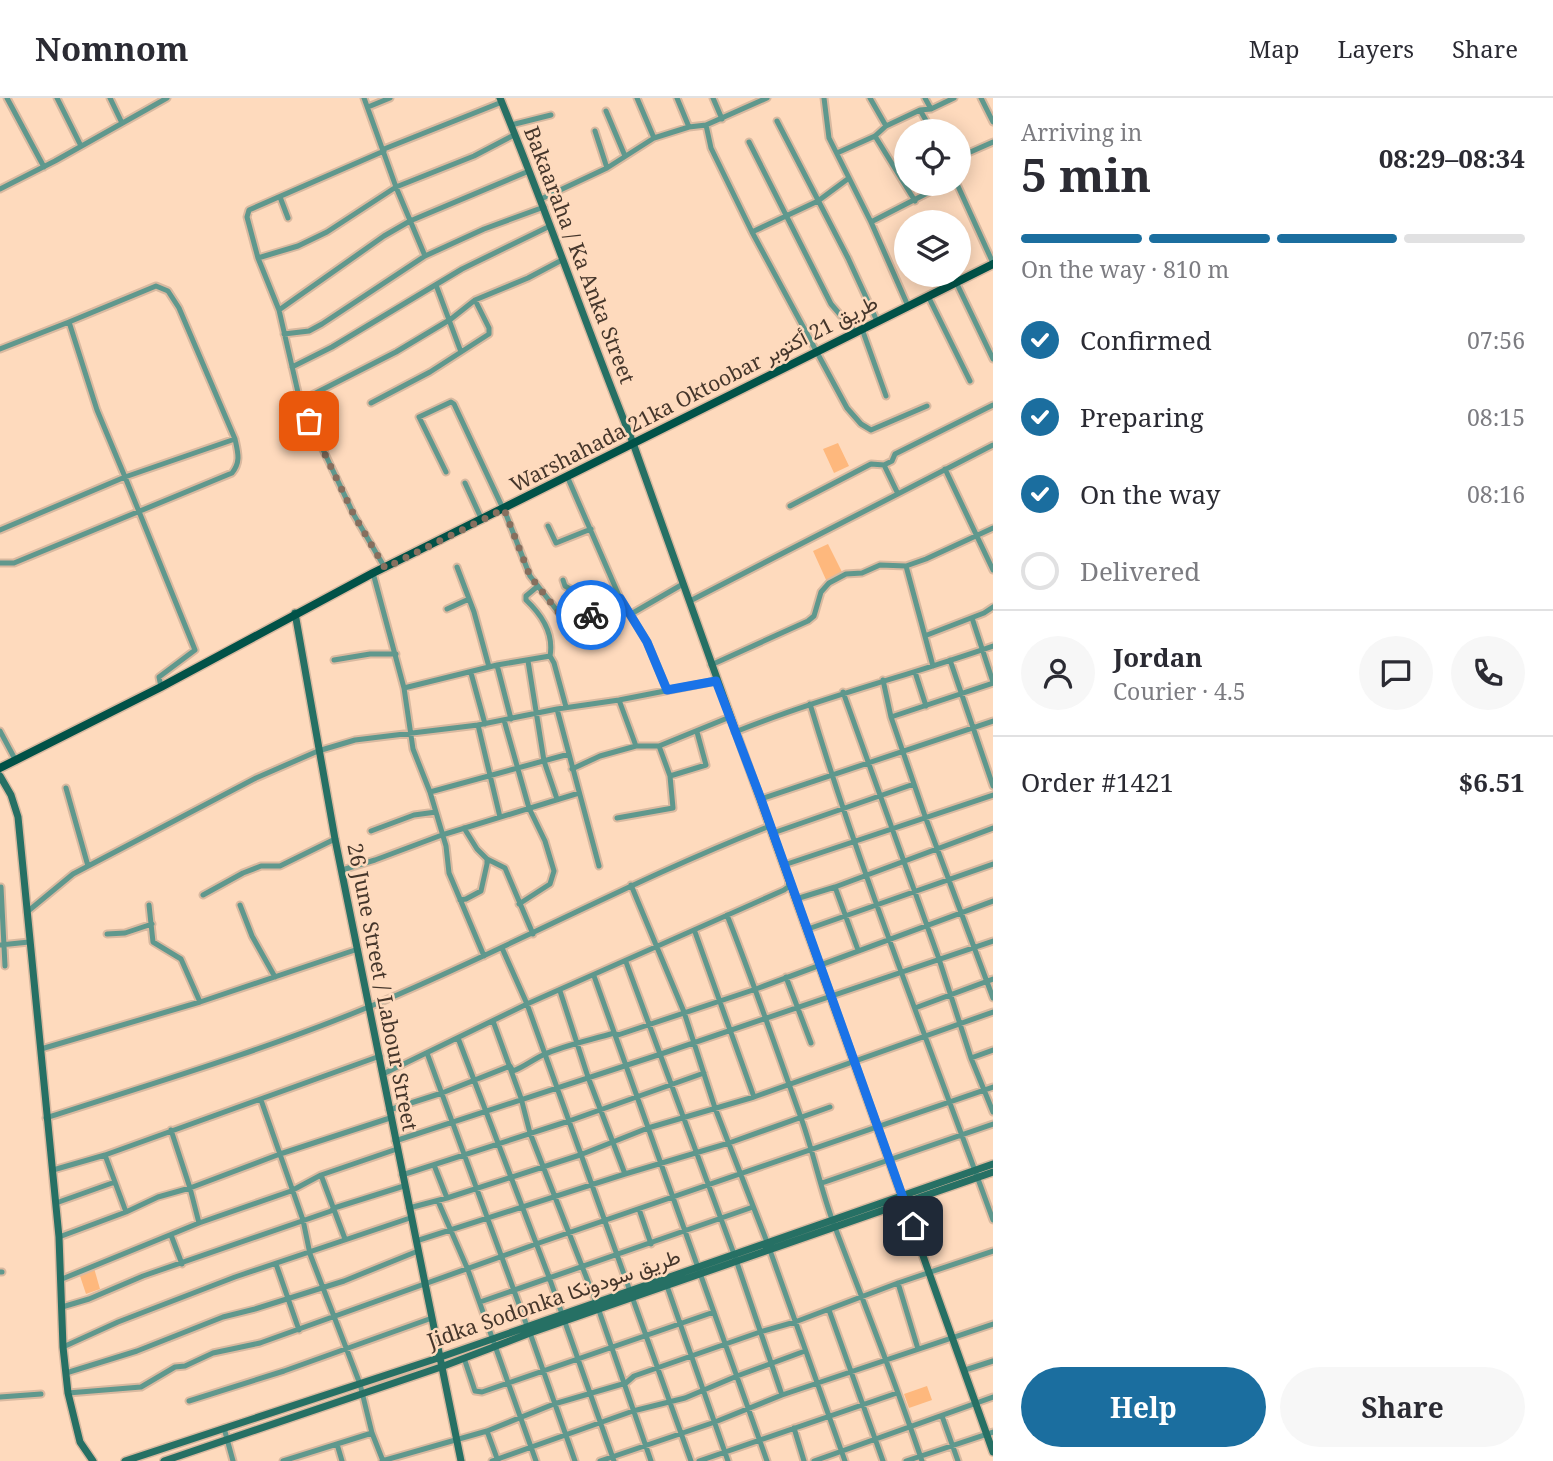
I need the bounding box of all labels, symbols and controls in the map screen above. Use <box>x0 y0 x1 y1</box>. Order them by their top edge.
text: Nomnom <box>35 26 189 71</box>
text: Map <box>1249 32 1300 65</box>
text: Layers <box>1338 32 1414 65</box>
text: Share <box>1452 32 1518 65</box>
text: Arriving in <box>1021 116 1142 148</box>
map controls <box>894 119 971 287</box>
button: locate <box>894 119 971 196</box>
street label: Bakaaraha / Ka Anka Street <box>518 122 642 387</box>
text: 08:29–08:34 <box>1379 140 1525 176</box>
text: 5 min <box>1021 143 1151 205</box>
button: layers <box>894 210 971 287</box>
text: On the way · 810 m <box>1021 253 1229 285</box>
street label: Warshahada 21ka Oktoobar طريق 21 أكتوبر <box>505 288 882 498</box>
icon: check <box>1021 321 1059 359</box>
text: Confirmed <box>1080 322 1212 358</box>
text: 07:56 <box>1467 324 1525 356</box>
pin <box>279 391 339 451</box>
icon: check <box>1021 398 1059 436</box>
text: Preparing <box>1080 399 1204 435</box>
text: 08:15 <box>1467 401 1525 433</box>
icon: bag <box>290 402 328 440</box>
icon: check <box>1021 475 1059 513</box>
text: On the way <box>1080 476 1220 512</box>
text: 08:16 <box>1467 478 1525 510</box>
text: Delivered <box>1080 553 1200 589</box>
courier <box>556 580 626 650</box>
icon: bike <box>572 596 610 634</box>
button: person <box>1021 636 1095 710</box>
button: chat <box>1359 636 1433 710</box>
button: phone <box>1451 636 1525 710</box>
text: Jordan <box>1113 639 1203 675</box>
text: Courier · 4.5 <box>1113 675 1246 707</box>
text: Order #1421 <box>1021 764 1174 800</box>
text: $6.51 <box>1459 764 1525 800</box>
street label: 26 June Street / Labour Street <box>341 840 425 1133</box>
pin <box>883 1196 943 1256</box>
icon: home <box>894 1207 932 1245</box>
street label: Jidka Sodonka طريق سودونكا <box>422 1242 684 1355</box>
button: Help <box>1021 1367 1266 1447</box>
button: Share <box>1280 1367 1525 1447</box>

